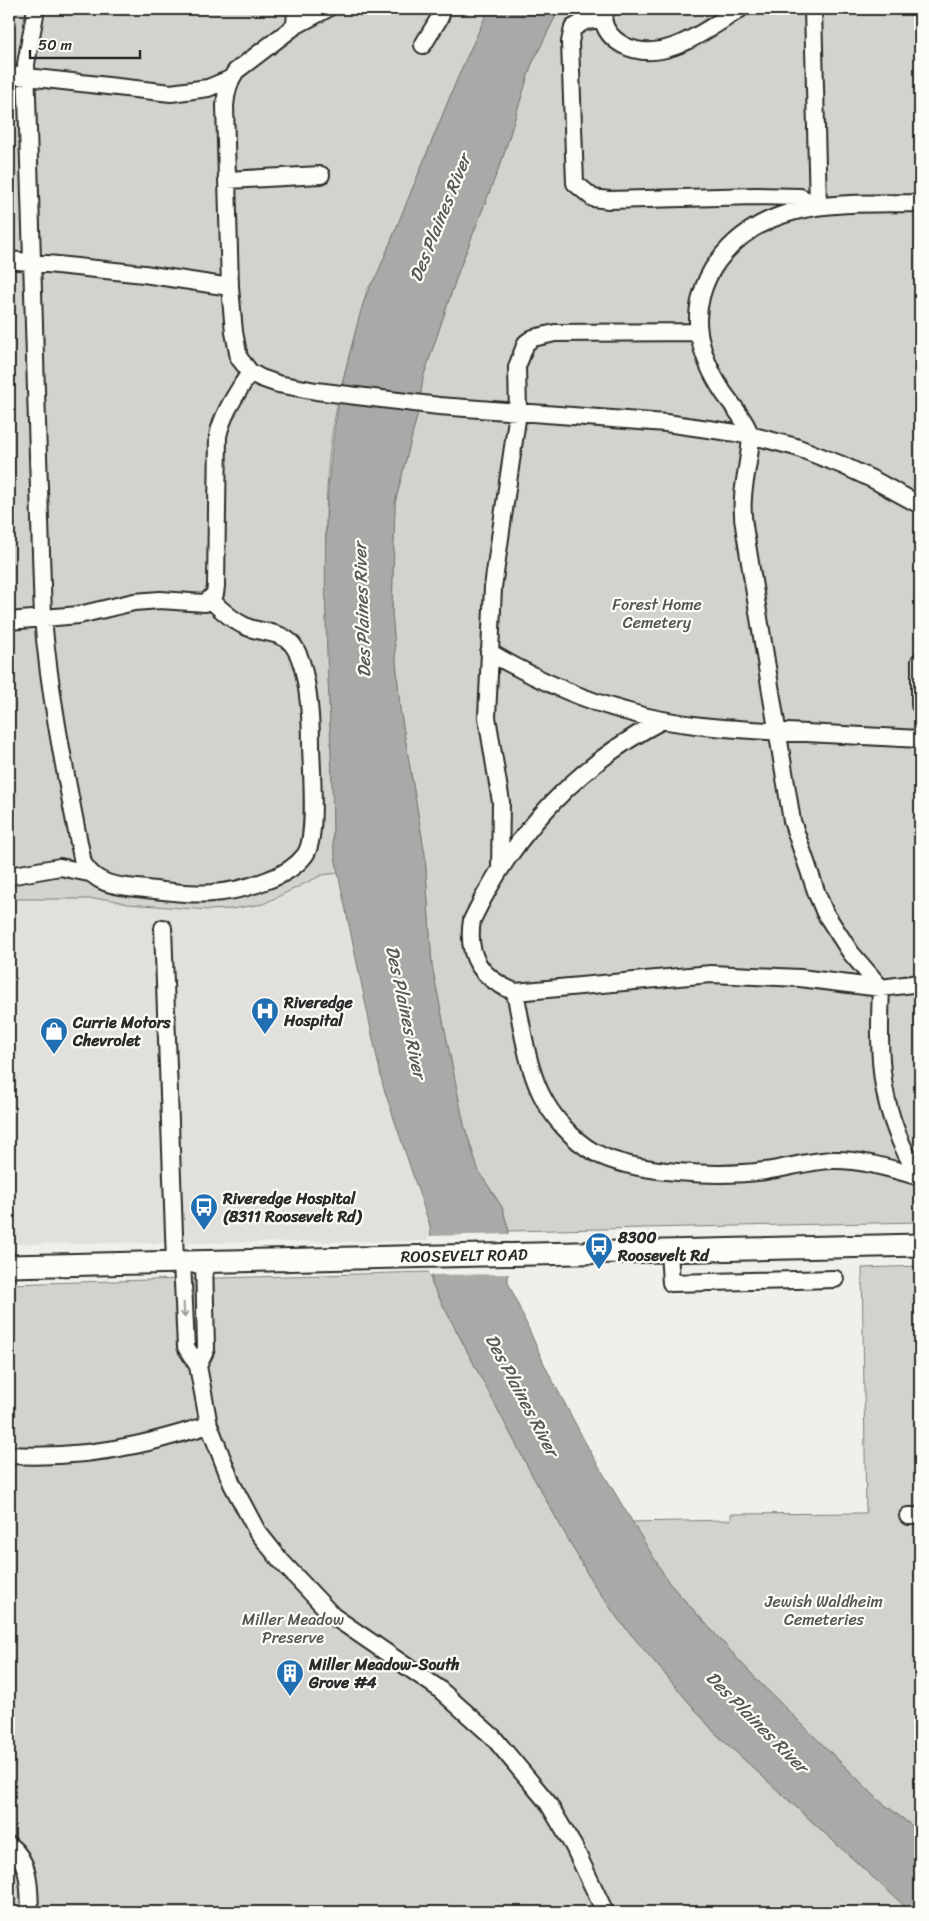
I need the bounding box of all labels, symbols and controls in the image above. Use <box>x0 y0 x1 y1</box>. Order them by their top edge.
scale bar <box>30 28 140 60</box>
text: 50 m <box>38 32 73 58</box>
water label: Des Plaines River <box>400 146 481 287</box>
water label: Des Plaines River <box>344 538 380 678</box>
park label: Forest Home Cemetery <box>612 590 702 637</box>
water label: Des Plaines River <box>376 943 436 1085</box>
place label: Riveredge Hospital <box>283 988 354 1035</box>
hospital icon: Riveredge Hospital <box>250 996 280 1035</box>
place label: Currie Motors Chevrolet <box>72 1008 171 1055</box>
shop icon: Currie Motors Chevrolet <box>39 1016 69 1055</box>
place label: Riveredge Hospital (8311 Roosevelt Rd) <box>222 1184 363 1231</box>
bus stop icon: Riveredge Hospital (8311 Roosevelt Rd) <box>189 1192 219 1231</box>
place label: 8300 Roosevelt Rd <box>617 1223 710 1270</box>
bus stop icon: 8300 Roosevelt Rd <box>584 1231 614 1270</box>
street label: ROOSEVELT ROAD <box>400 1240 528 1271</box>
one-way arrow <box>180 1301 189 1317</box>
water label: Des Plaines River <box>476 1328 570 1465</box>
park label: Jewish Waldheim Cemeteries <box>764 1587 883 1634</box>
park label: Miller Meadow Preserve <box>242 1605 344 1652</box>
place label: Miller Meadow-South Grove #4 <box>308 1650 460 1697</box>
building icon: Miller Meadow-South Grove #4 <box>275 1658 305 1697</box>
water label: Des Plaines River <box>698 1663 819 1784</box>

